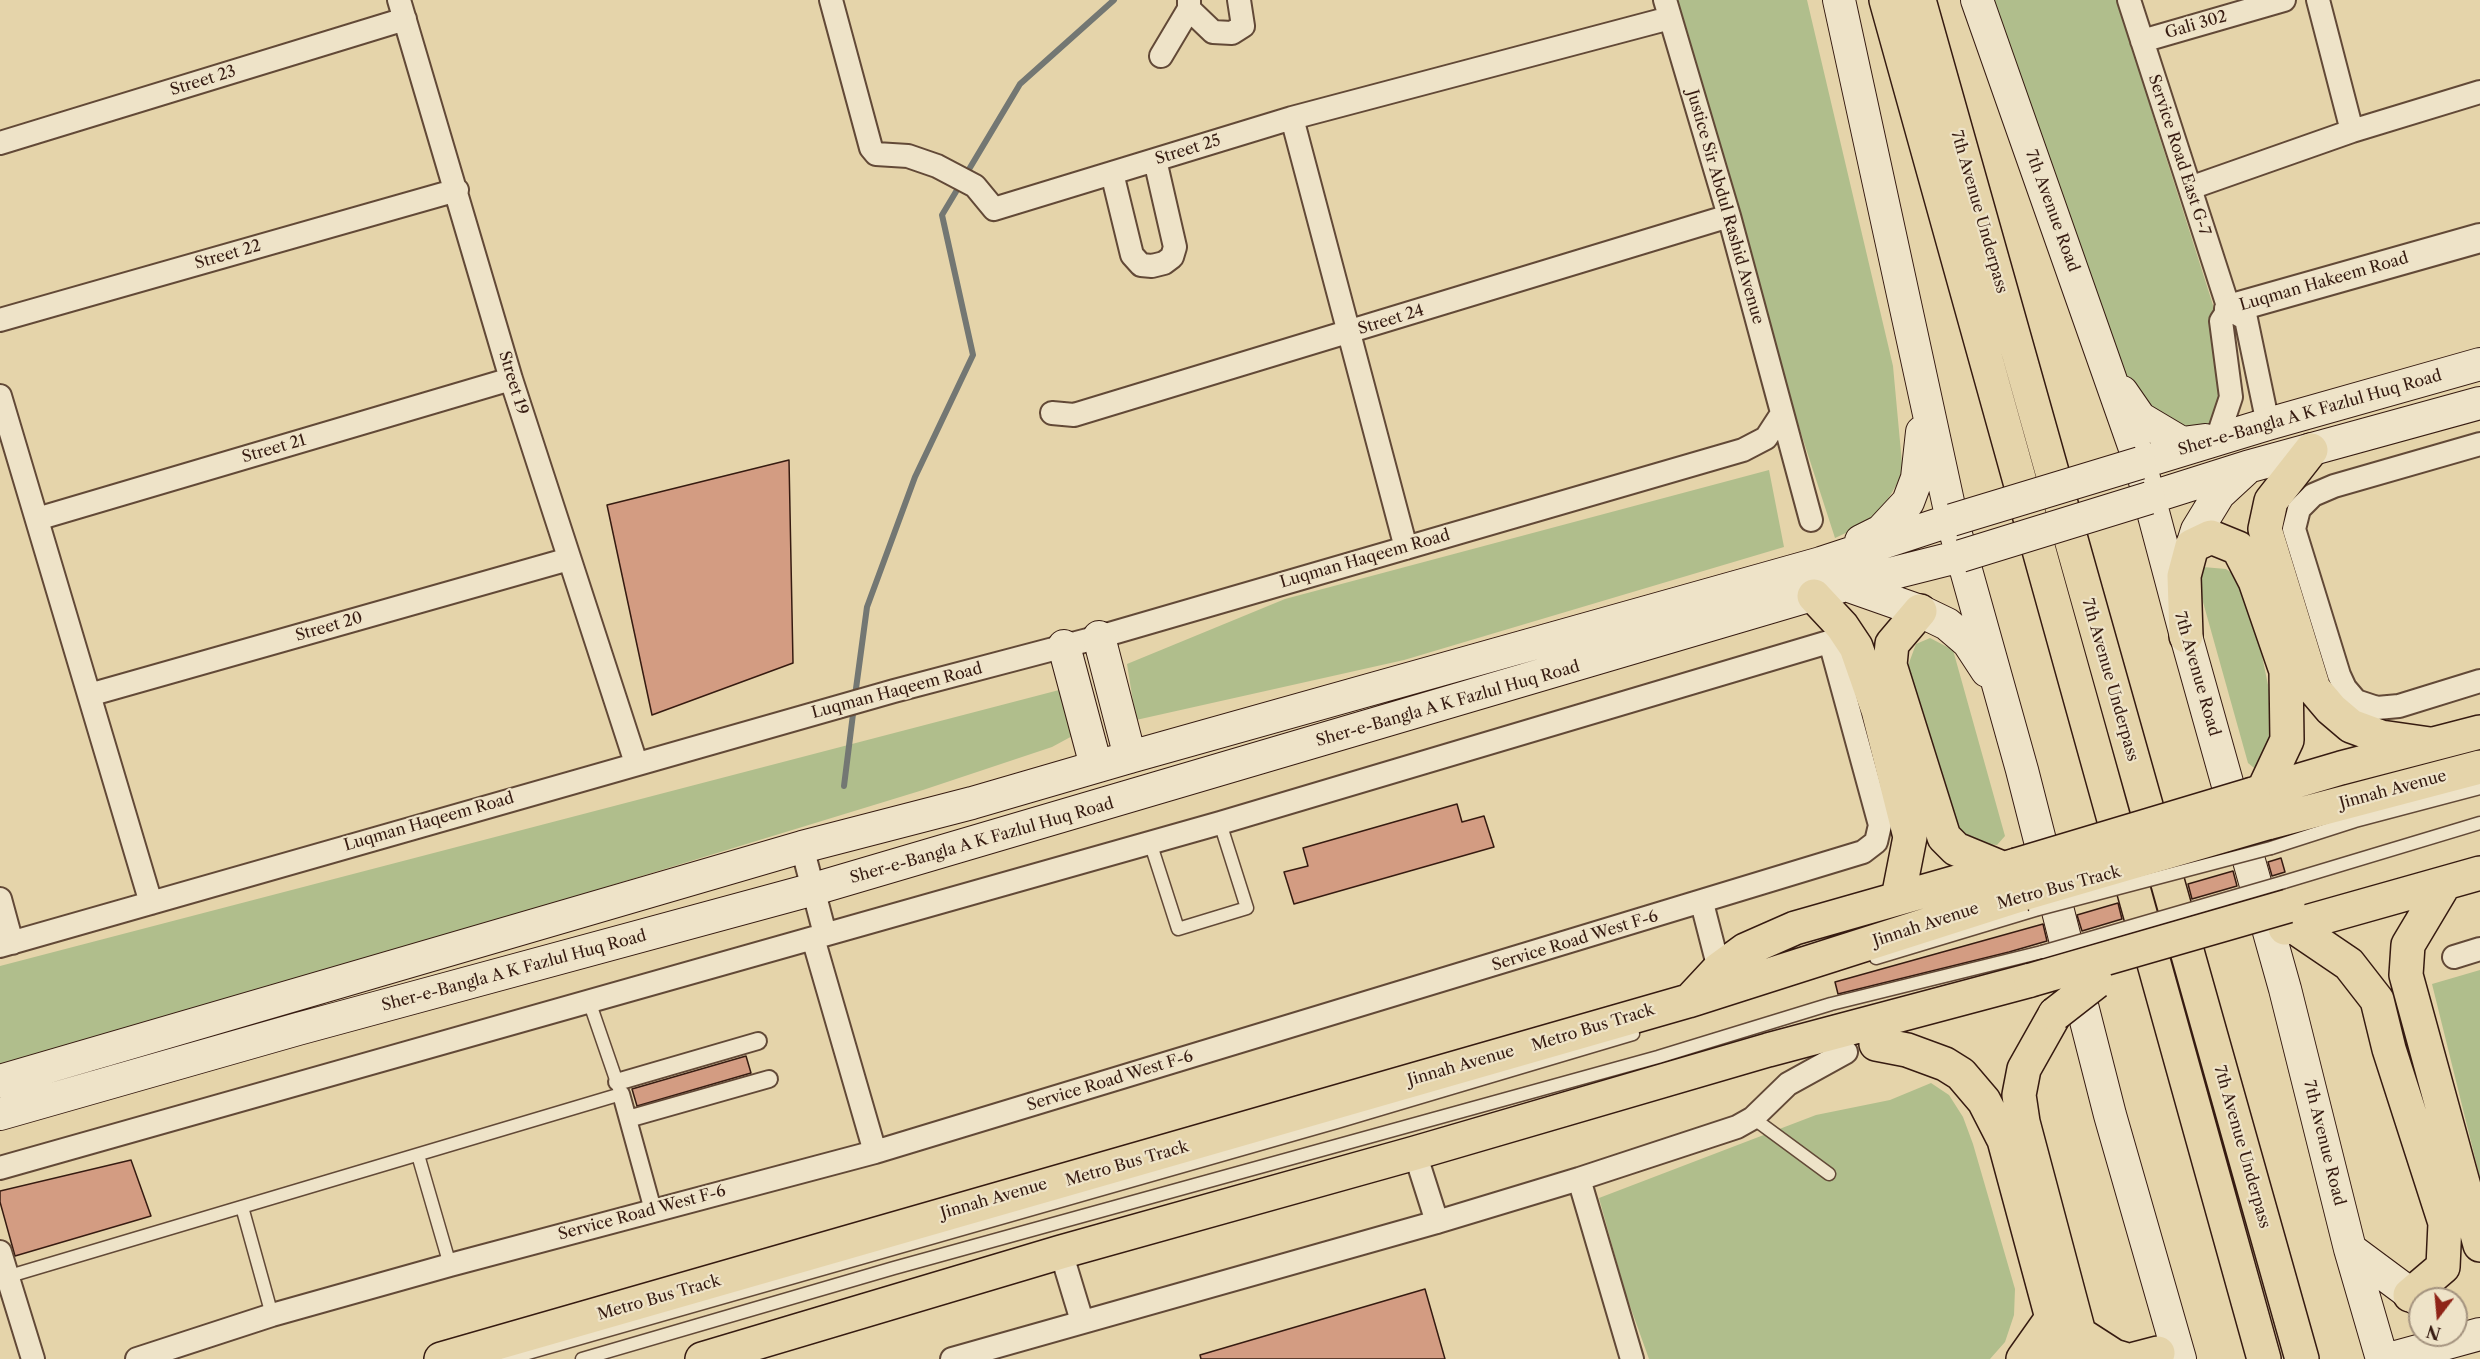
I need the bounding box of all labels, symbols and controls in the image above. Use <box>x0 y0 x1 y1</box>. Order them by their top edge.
street label: Gali 302 <box>2163 7 2229 43</box>
street label: Street 23 <box>168 62 238 100</box>
street label: Service Road East G-7 <box>2144 72 2214 238</box>
street label: Justice Sir Abdul Rashid Avenue <box>1682 88 1768 326</box>
street label: 7th Avenue Underpass <box>1947 128 2011 296</box>
street label: Street 25 <box>1153 131 1223 169</box>
street label: 7th Avenue Road <box>2021 147 2083 275</box>
street label: Street 22 <box>193 236 263 274</box>
street label: Luqman Hakeem Road <box>2237 249 2411 315</box>
street label: Street 24 <box>1356 301 1426 339</box>
street label: Street 19 <box>494 349 532 417</box>
street label: Sher-e-Bangla A K Fazlul Huq Road <box>2176 366 2444 460</box>
street label: Street 21 <box>240 431 308 467</box>
street label: Luqman Haqeem Road <box>1278 526 1452 592</box>
street label: 7th Avenue Underpass <box>2078 596 2142 764</box>
street label: Street 20 <box>293 608 365 646</box>
street label: 7th Avenue Road <box>2170 610 2224 738</box>
street label: Sher-e-Bangla A K Fazlul Huq Road <box>1314 657 1582 751</box>
street label: Luqman Haqeem Road <box>810 659 984 723</box>
street label: Jinnah Avenue <box>2337 766 2449 814</box>
street label: Luqman Haqeem Road <box>342 789 516 855</box>
street label: Sher-e-Bangla A K Fazlul Huq Road <box>848 794 1116 888</box>
street label: Metro Bus Track <box>1995 862 2123 914</box>
street label: Jinnah Avenue <box>1871 899 1981 951</box>
street label: Service Road West F-6 <box>1490 907 1660 975</box>
street label: Sher-e-Bangla A K Fazlul Huq Road <box>379 926 649 1016</box>
street label: Metro Bus Track <box>1529 1000 1657 1056</box>
street label: Jinnah Avenue <box>1405 1042 1517 1090</box>
street label: Service Road West F-6 <box>1025 1047 1195 1115</box>
street label: 7th Avenue Underpass <box>2210 1063 2274 1231</box>
street label: 7th Avenue Road <box>2299 1078 2349 1208</box>
street label: Metro Bus Track <box>1063 1137 1191 1191</box>
street label: Jinnah Avenue <box>938 1175 1050 1223</box>
street label: Service Road West F-6 <box>556 1181 728 1245</box>
street label: Metro Bus Track <box>595 1271 723 1325</box>
north arrow <box>2408 1287 2468 1347</box>
text: N <box>2424 1321 2443 1344</box>

